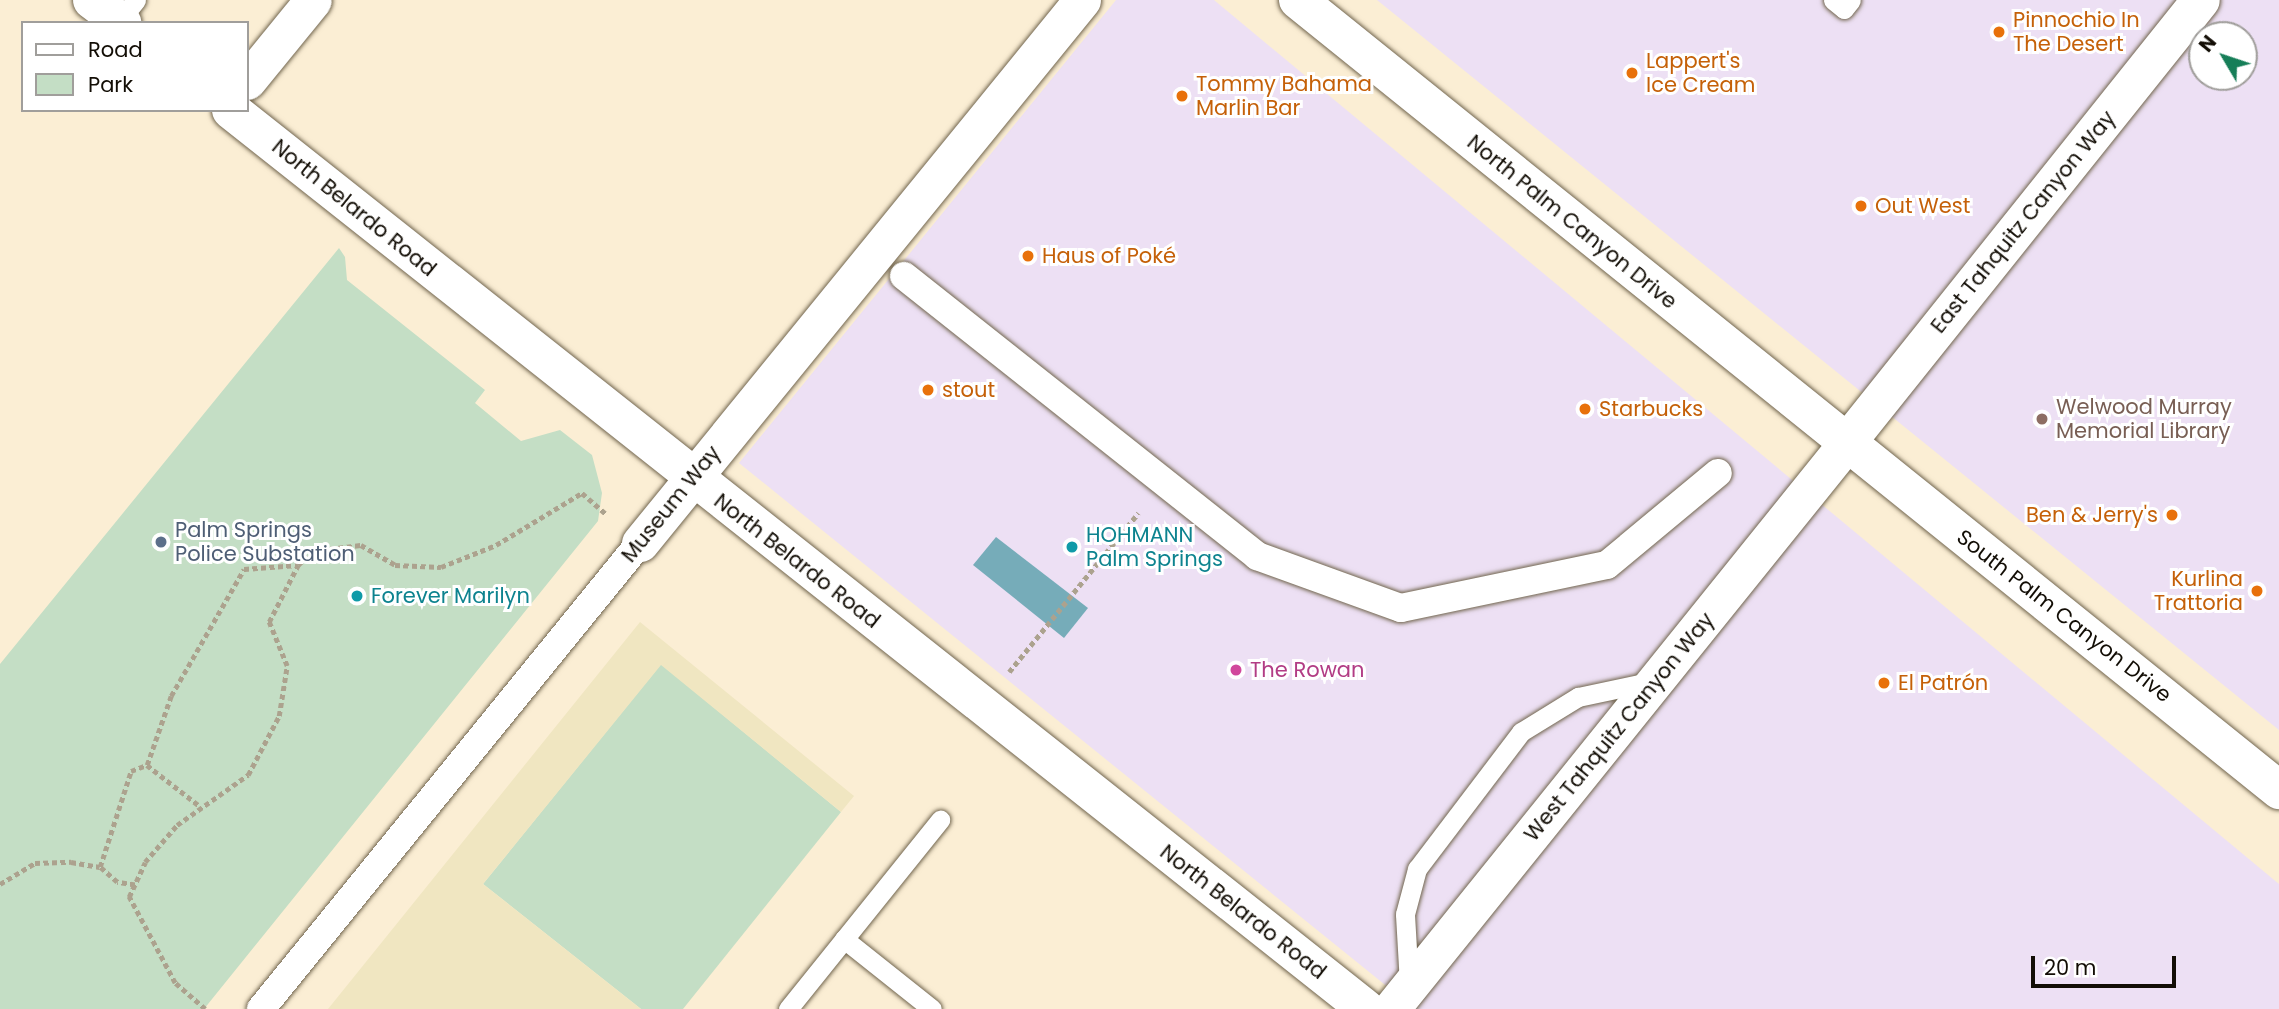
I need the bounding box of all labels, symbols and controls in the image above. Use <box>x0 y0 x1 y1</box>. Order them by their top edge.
place label: Pinnochio In The Desert <box>2013 7 2140 57</box>
legend <box>21 21 248 112</box>
north arrow <box>2188 21 2258 91</box>
marker: Pinnochio In The Desert <box>1991 24 2007 40</box>
text: N <box>2193 30 2223 58</box>
text: Road <box>88 35 143 64</box>
place label: Lappert's Ice Cream <box>1646 48 1755 98</box>
marker: Lappert's Ice Cream <box>1624 65 1640 81</box>
text: Park <box>88 70 133 99</box>
place label: Tommy Bahama Marlin Bar <box>1196 71 1372 121</box>
marker: Tommy Bahama Marlin Bar <box>1174 88 1190 104</box>
street label: East Tahquitz Canyon Way <box>1926 106 2120 338</box>
street label: North Palm Canyon Drive <box>1462 130 1682 314</box>
street label: North Belardo Road <box>267 134 441 282</box>
place label: Out West <box>1875 193 1970 219</box>
marker: Out West <box>1853 198 1869 214</box>
place label: Haus of Poké <box>1042 243 1176 269</box>
marker: Haus of Poké <box>1020 248 1036 264</box>
place label: stout <box>942 377 995 403</box>
marker: stout <box>920 382 936 398</box>
place label: Welwood Murray Memorial Library <box>2056 394 2232 444</box>
place label: Starbucks <box>1599 396 1703 422</box>
marker: Starbucks <box>1577 401 1593 417</box>
marker: Welwood Murray Memorial Library <box>2034 411 2050 427</box>
street label: Museum Way <box>616 441 726 567</box>
street label: North Belardo Road <box>709 488 885 634</box>
place label: Ben & Jerry's <box>2026 502 2158 528</box>
marker: Ben & Jerry's <box>2164 507 2180 523</box>
place label: Palm Springs Police Substation <box>175 517 355 567</box>
place label: HOHMANN Palm Springs <box>1086 522 1223 572</box>
street label: South Palm Canyon Drive <box>1952 524 2176 708</box>
marker: Palm Springs Police Substation <box>153 534 169 550</box>
marker: HOHMANN Palm Springs <box>1064 539 1080 555</box>
place label: Kurlina Trattoria <box>2154 566 2243 616</box>
place label: Forever Marilyn <box>371 583 530 609</box>
marker: Kurlina Trattoria <box>2249 583 2265 599</box>
marker: Forever Marilyn <box>349 588 365 604</box>
street label: West Tahquitz Canyon Way <box>1519 608 1719 846</box>
place label: The Rowan <box>1250 657 1364 683</box>
marker: The Rowan <box>1228 662 1244 678</box>
place label: El Patrón <box>1898 670 1988 696</box>
marker: El Patrón <box>1876 675 1892 691</box>
street label: North Belardo Road <box>1155 839 1331 985</box>
scale bar <box>2034 942 2179 986</box>
text: 20 m <box>2044 953 2097 982</box>

